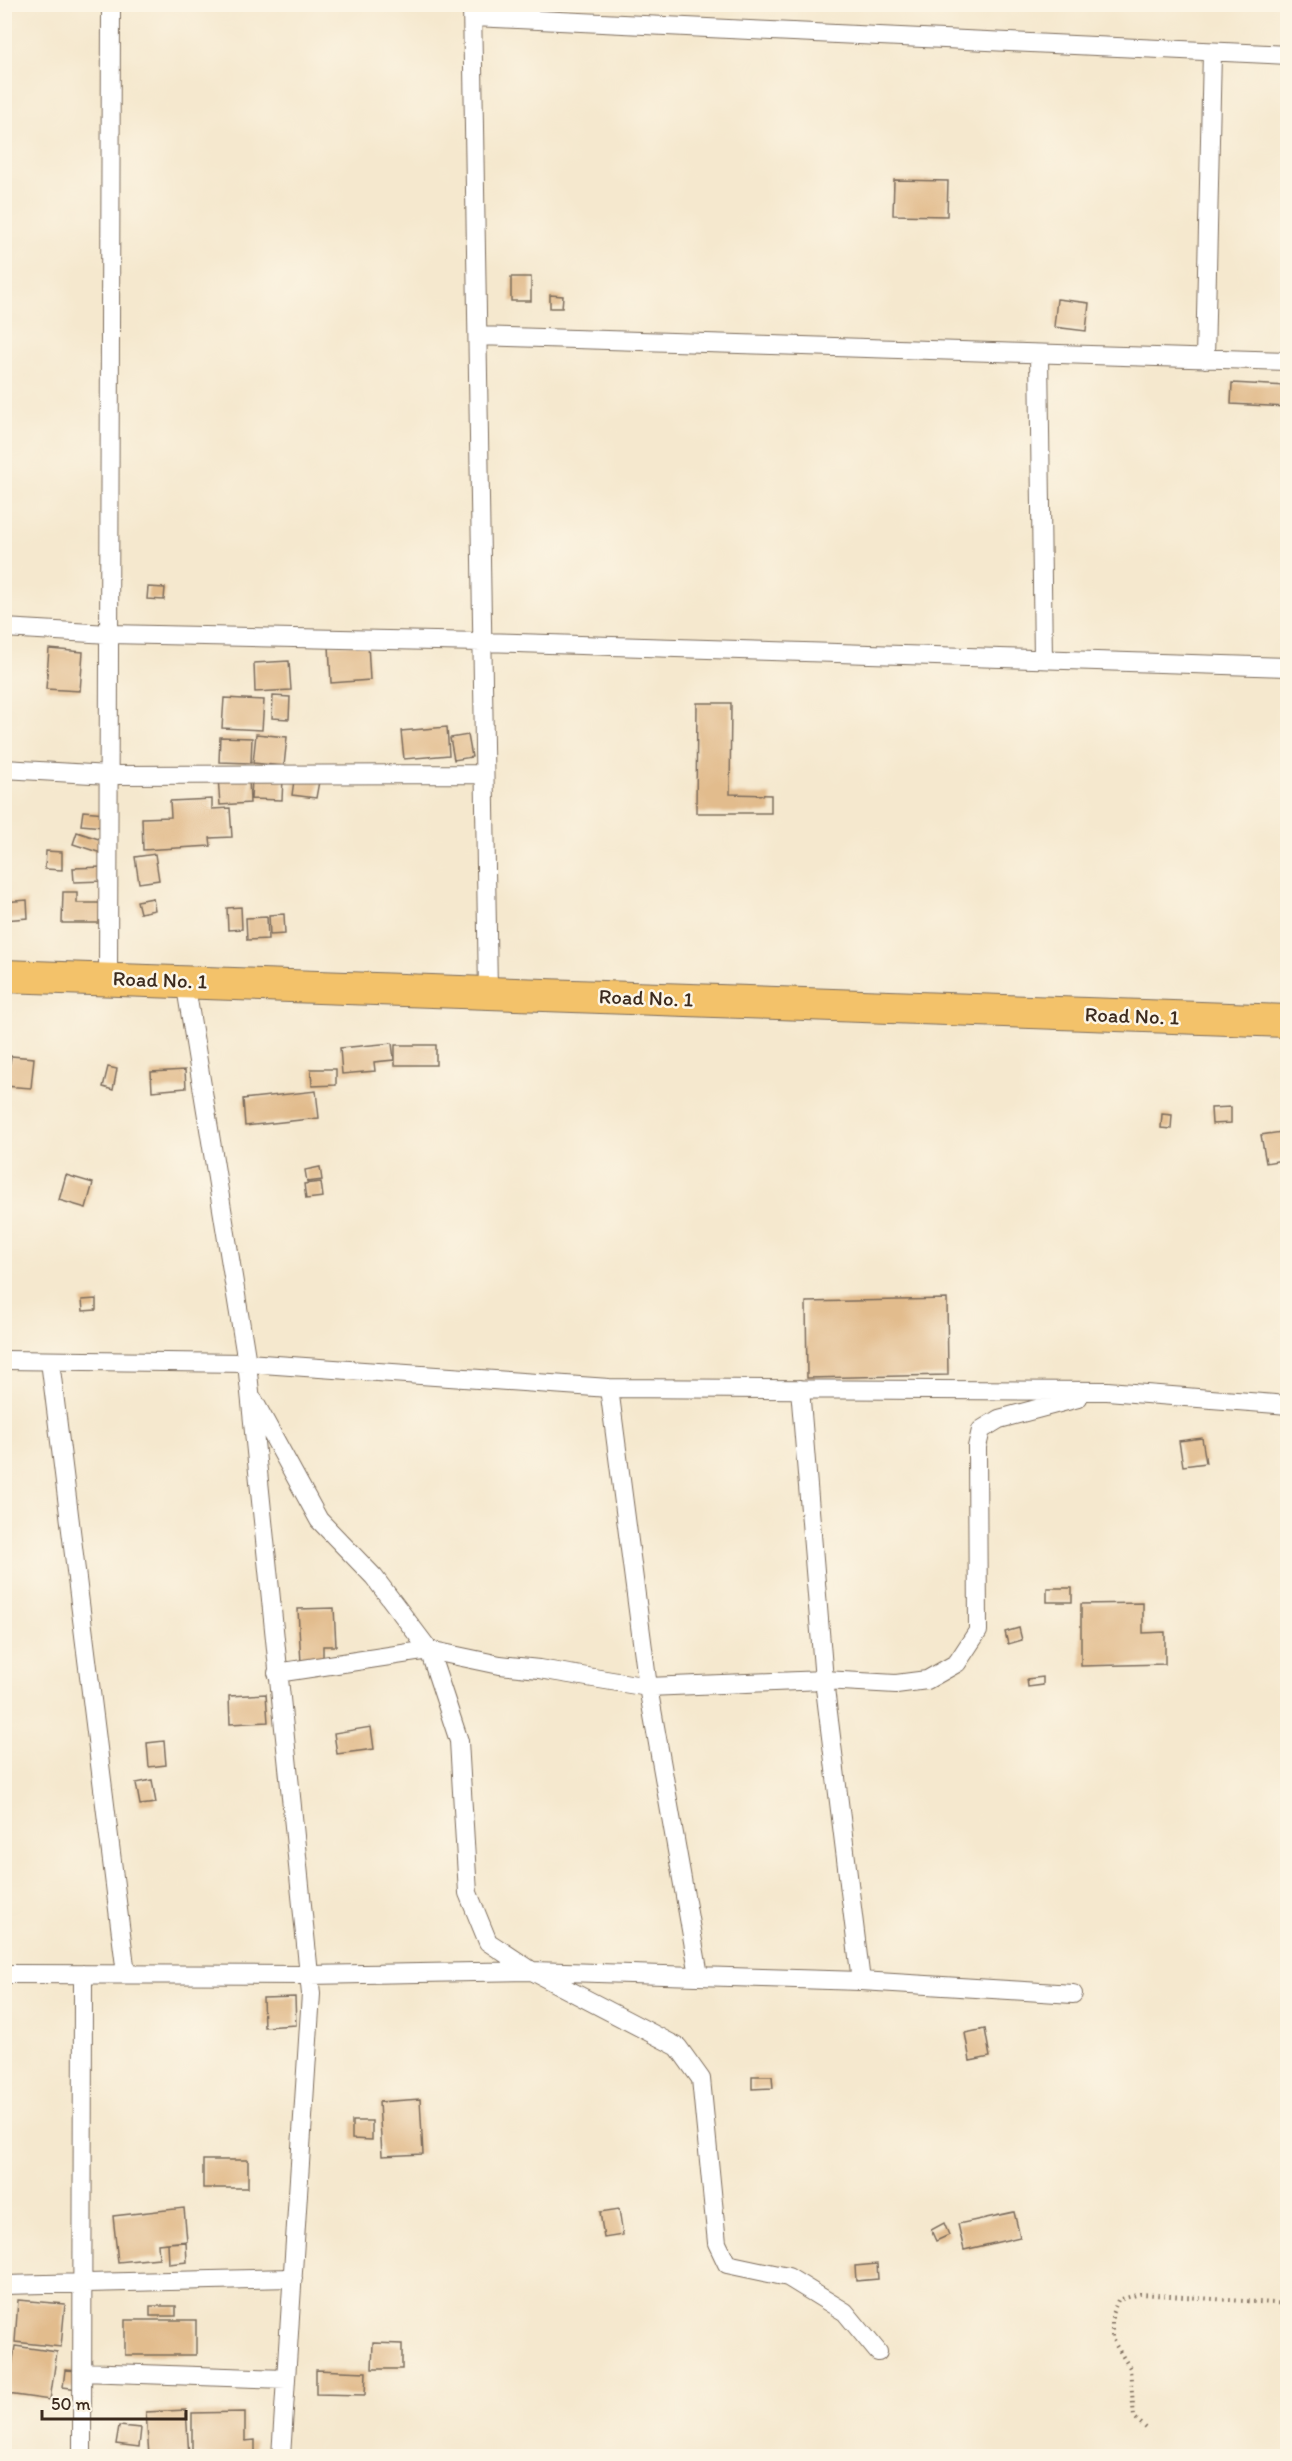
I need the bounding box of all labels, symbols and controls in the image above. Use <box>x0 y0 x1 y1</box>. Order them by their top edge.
street label: Road No. 1 <box>112 965 208 994</box>
street label: Road No. 1 <box>598 983 694 1012</box>
street label: Road No. 1 <box>1084 1001 1180 1030</box>
scale bar <box>42 2383 186 2421</box>
text: 50 m <box>51 2393 91 2415</box>

